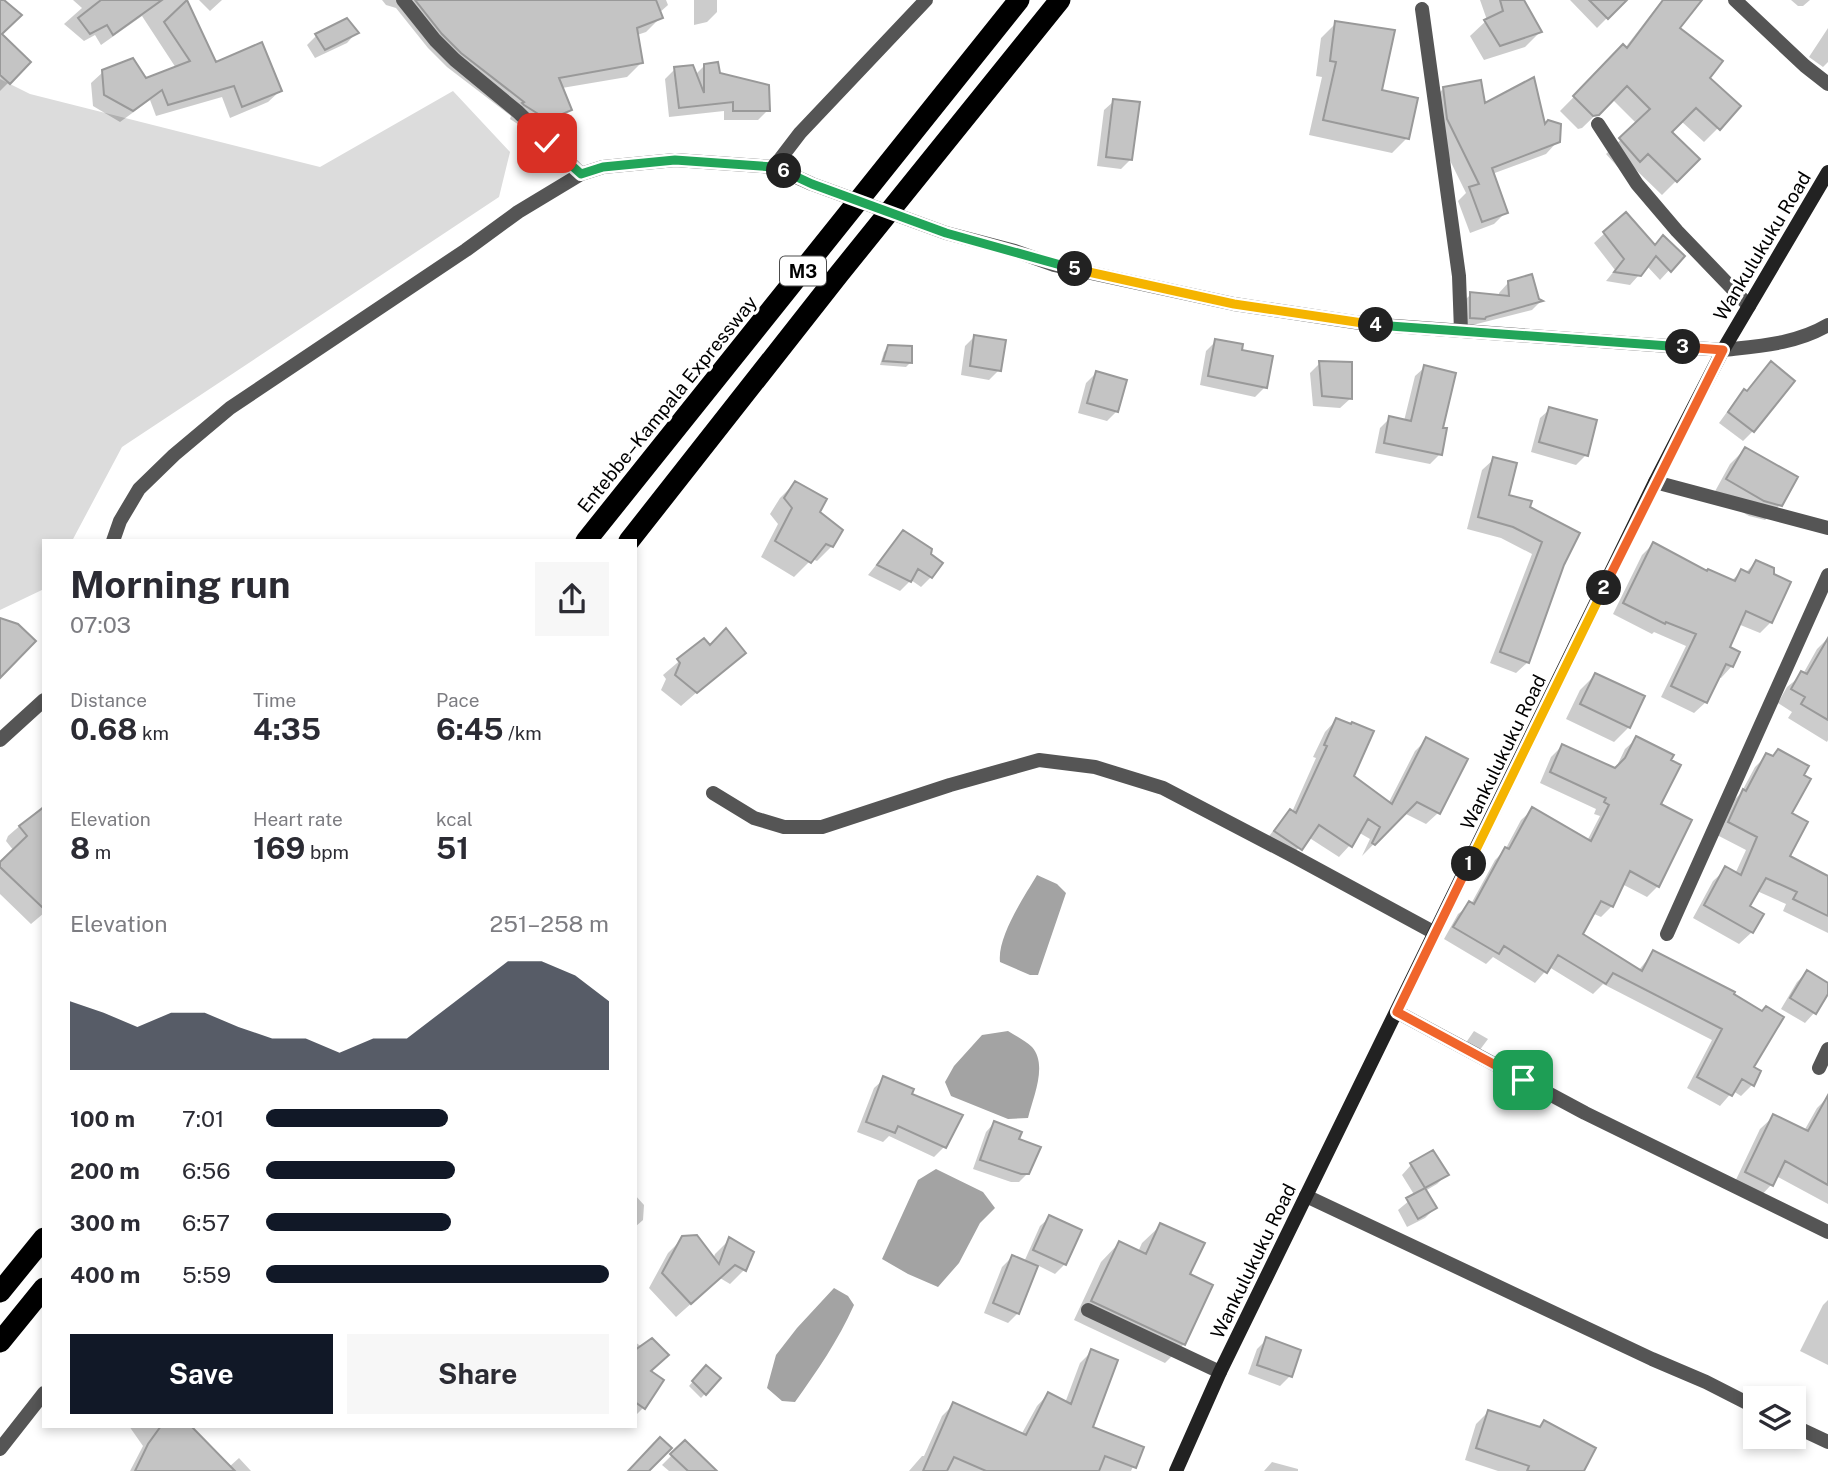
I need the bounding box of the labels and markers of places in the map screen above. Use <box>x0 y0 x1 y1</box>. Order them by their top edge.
pin <box>517 113 577 173</box>
pin: 6 <box>766 154 802 188</box>
pin: 5 <box>1058 252 1092 286</box>
pin: 4 <box>1358 308 1394 342</box>
pin: 3 <box>1666 330 1700 364</box>
pin: 2 <box>1586 570 1622 606</box>
pin: 1 <box>1452 846 1486 882</box>
pin <box>1493 1050 1553 1110</box>

